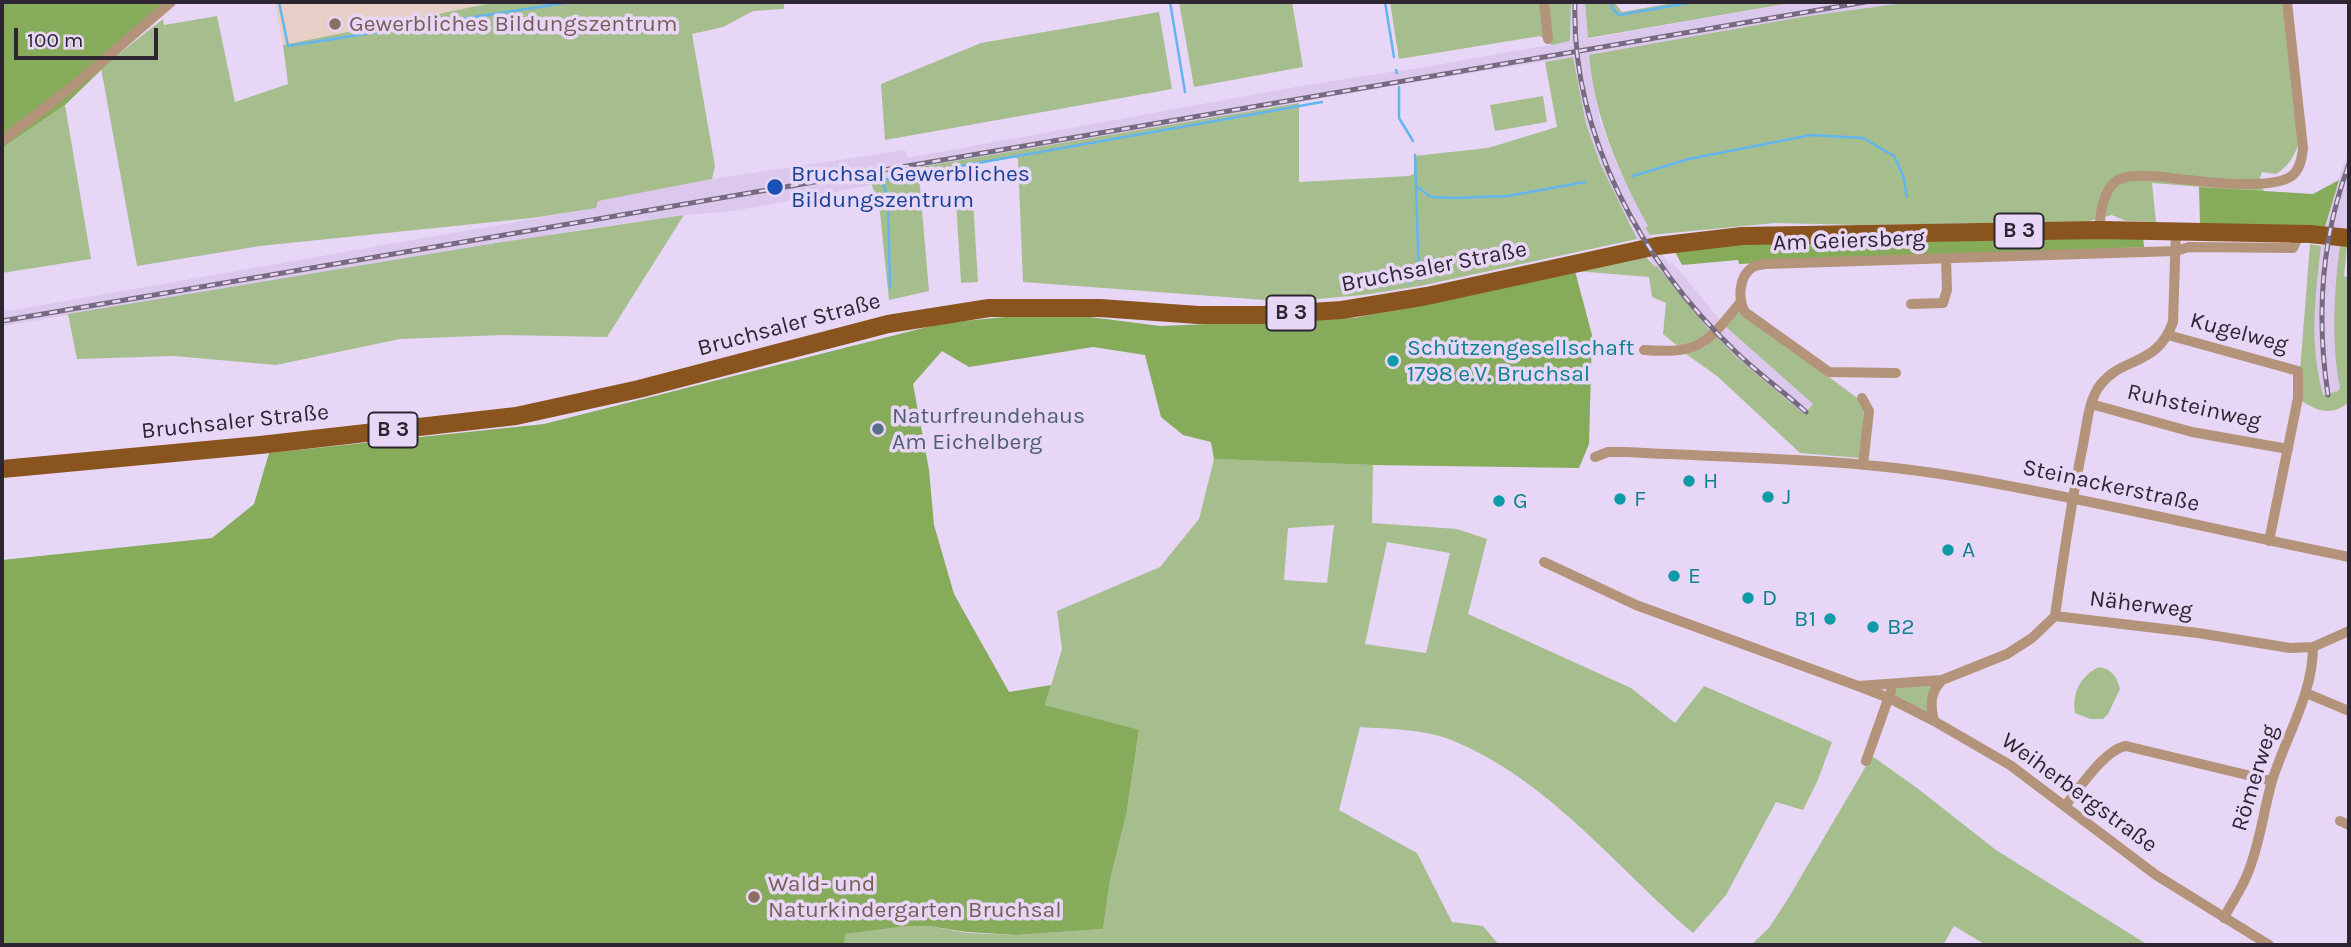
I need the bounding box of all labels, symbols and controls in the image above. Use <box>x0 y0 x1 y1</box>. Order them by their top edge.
place label: Gewerbliches Bildungszentrum <box>349 10 678 38</box>
scale bar <box>18 14 161 58</box>
marker: Gewerbliches Bildungszentrum <box>327 16 343 32</box>
text: 100 m <box>27 28 84 52</box>
place label: Bruchsal Gewerbliches Bildungszentrum <box>791 160 1030 214</box>
marker: Bruchsal Gewerbliches Bildungszentrum <box>765 177 785 197</box>
road number: B 3 <box>1994 214 2044 248</box>
street label: Am Geiersberg <box>1772 225 1926 257</box>
street label: Bruchsaler Straße <box>1339 235 1529 299</box>
street label: Bruchsaler Straße <box>694 287 884 363</box>
road number: B 3 <box>1266 296 1316 330</box>
street label: Kugelweg <box>2187 307 2291 359</box>
place label: Schützengesellschaft 1798 e.V. Bruchsal <box>1407 334 1634 388</box>
marker: Schützengesellschaft 1798 e.V. Bruchsal <box>1385 353 1401 369</box>
street label: Ruhsteinweg <box>2124 378 2264 436</box>
street label: Bruchsaler Straße <box>140 398 330 446</box>
place label: Naturfreundehaus Am Eichelberg <box>892 402 1085 456</box>
road number: B 3 <box>368 412 418 448</box>
marker: Naturfreundehaus Am Eichelberg <box>870 421 886 437</box>
street label: Steinackerstraße <box>2020 454 2202 518</box>
place label: H <box>1703 467 1718 495</box>
marker: H <box>1681 473 1697 489</box>
place label: J <box>1782 483 1791 511</box>
place label: F <box>1634 485 1646 513</box>
place label: G <box>1513 487 1528 515</box>
marker: J <box>1760 489 1776 505</box>
marker: F <box>1612 491 1628 507</box>
marker: G <box>1491 493 1507 509</box>
place label: A <box>1962 536 1975 564</box>
marker: A <box>1940 542 1956 558</box>
place label: E <box>1688 562 1701 590</box>
marker: E <box>1666 568 1682 584</box>
place label: D <box>1762 584 1777 612</box>
street label: Näherweg <box>2088 585 2194 625</box>
marker: D <box>1740 590 1756 606</box>
place label: B1 <box>1794 605 1816 633</box>
marker: B1 <box>1822 611 1838 627</box>
place label: B2 <box>1887 613 1915 641</box>
marker: B2 <box>1865 619 1881 635</box>
street label: Römerweg <box>2226 721 2284 835</box>
street label: Weiherbergstraße <box>1995 727 2163 859</box>
place label: Wald- und Naturkindergarten Bruchsal <box>768 870 1062 924</box>
marker: Wald- und Naturkindergarten Bruchsal <box>746 889 762 905</box>

